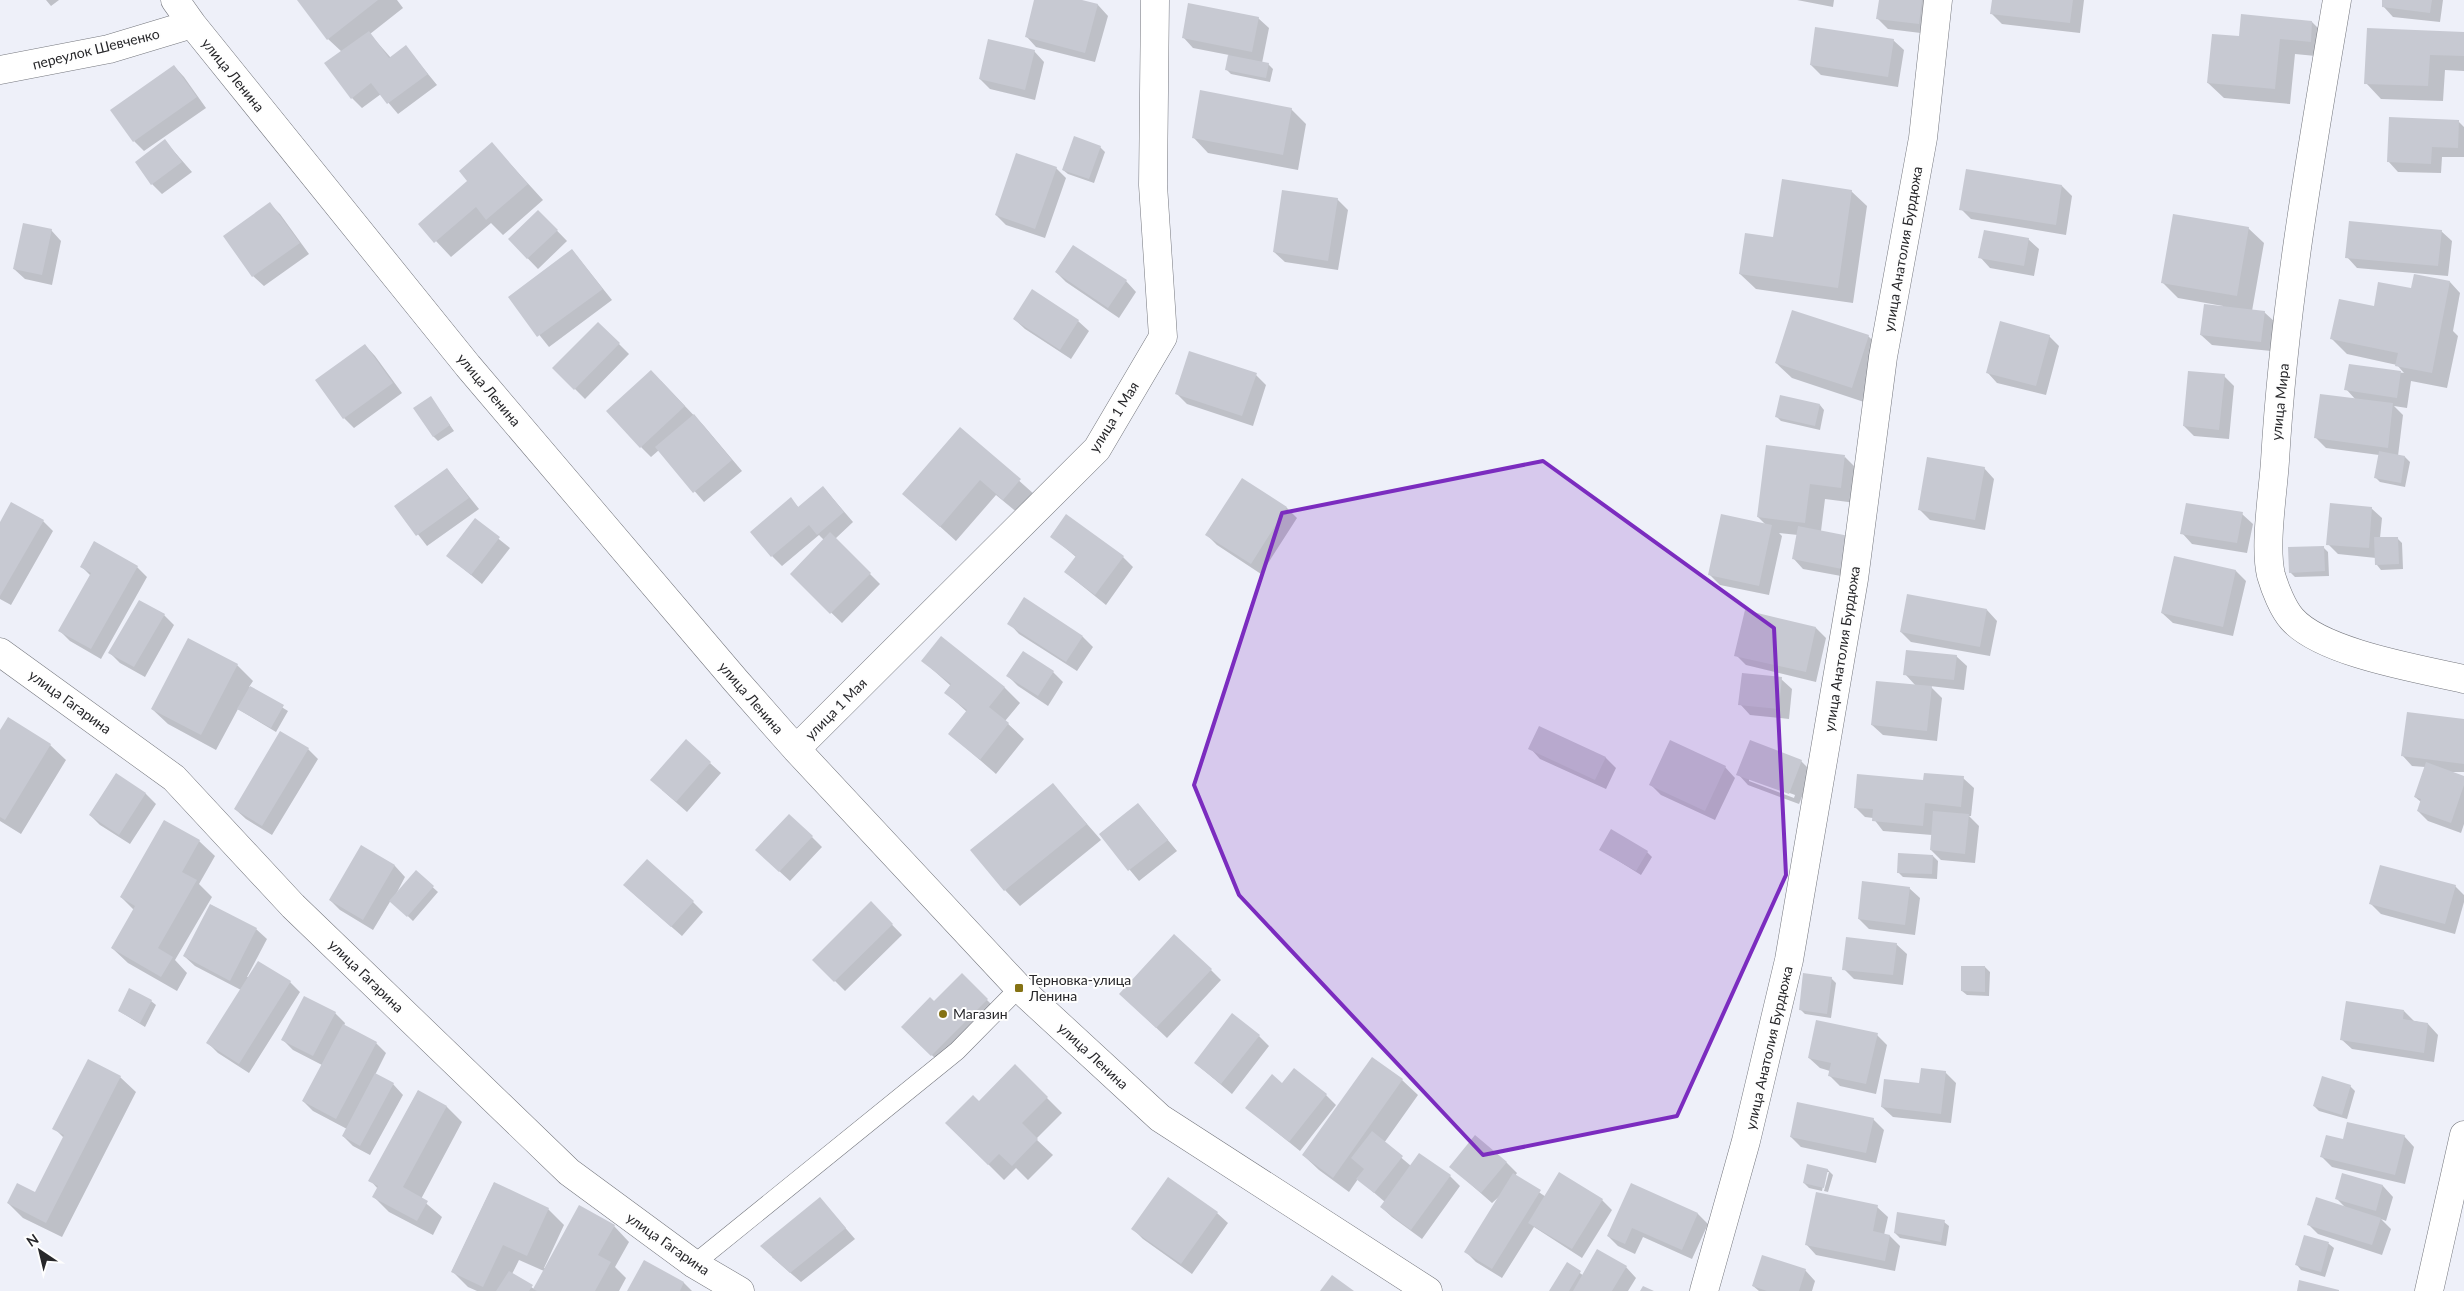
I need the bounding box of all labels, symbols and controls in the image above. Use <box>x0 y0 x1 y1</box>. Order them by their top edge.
street label: переулок Шевченко <box>31 24 161 73</box>
street label: улица Ленина <box>198 34 268 115</box>
street label: улица Анатолия Бурдюжа <box>1880 165 1925 333</box>
street label: улица Ленина <box>454 350 525 430</box>
street label: улица Мира <box>2267 362 2292 441</box>
street label: улица 1 Мая <box>1085 378 1142 455</box>
street label: улица Анатолия Бурдюжа <box>1820 565 1863 733</box>
street label: улица Ленина <box>715 658 787 737</box>
street label: улица Гагарина <box>26 666 115 737</box>
street label: улица 1 Мая <box>801 674 870 743</box>
street label: улица Гагарина <box>325 936 407 1016</box>
street label: улица Анатолия Бурдюжа <box>1741 964 1796 1131</box>
place label: Терновка-улица Ленина <box>1028 971 1131 1004</box>
marker: Терновка-улица Ленина <box>1013 982 1025 994</box>
place label: Магазин <box>953 1005 1008 1022</box>
marker: Магазин <box>937 1008 949 1020</box>
street label: улица Ленина <box>1055 1019 1132 1093</box>
street label: улица Гагарина <box>623 1209 713 1279</box>
north arrow <box>15 1226 65 1276</box>
text: N <box>23 1230 42 1250</box>

